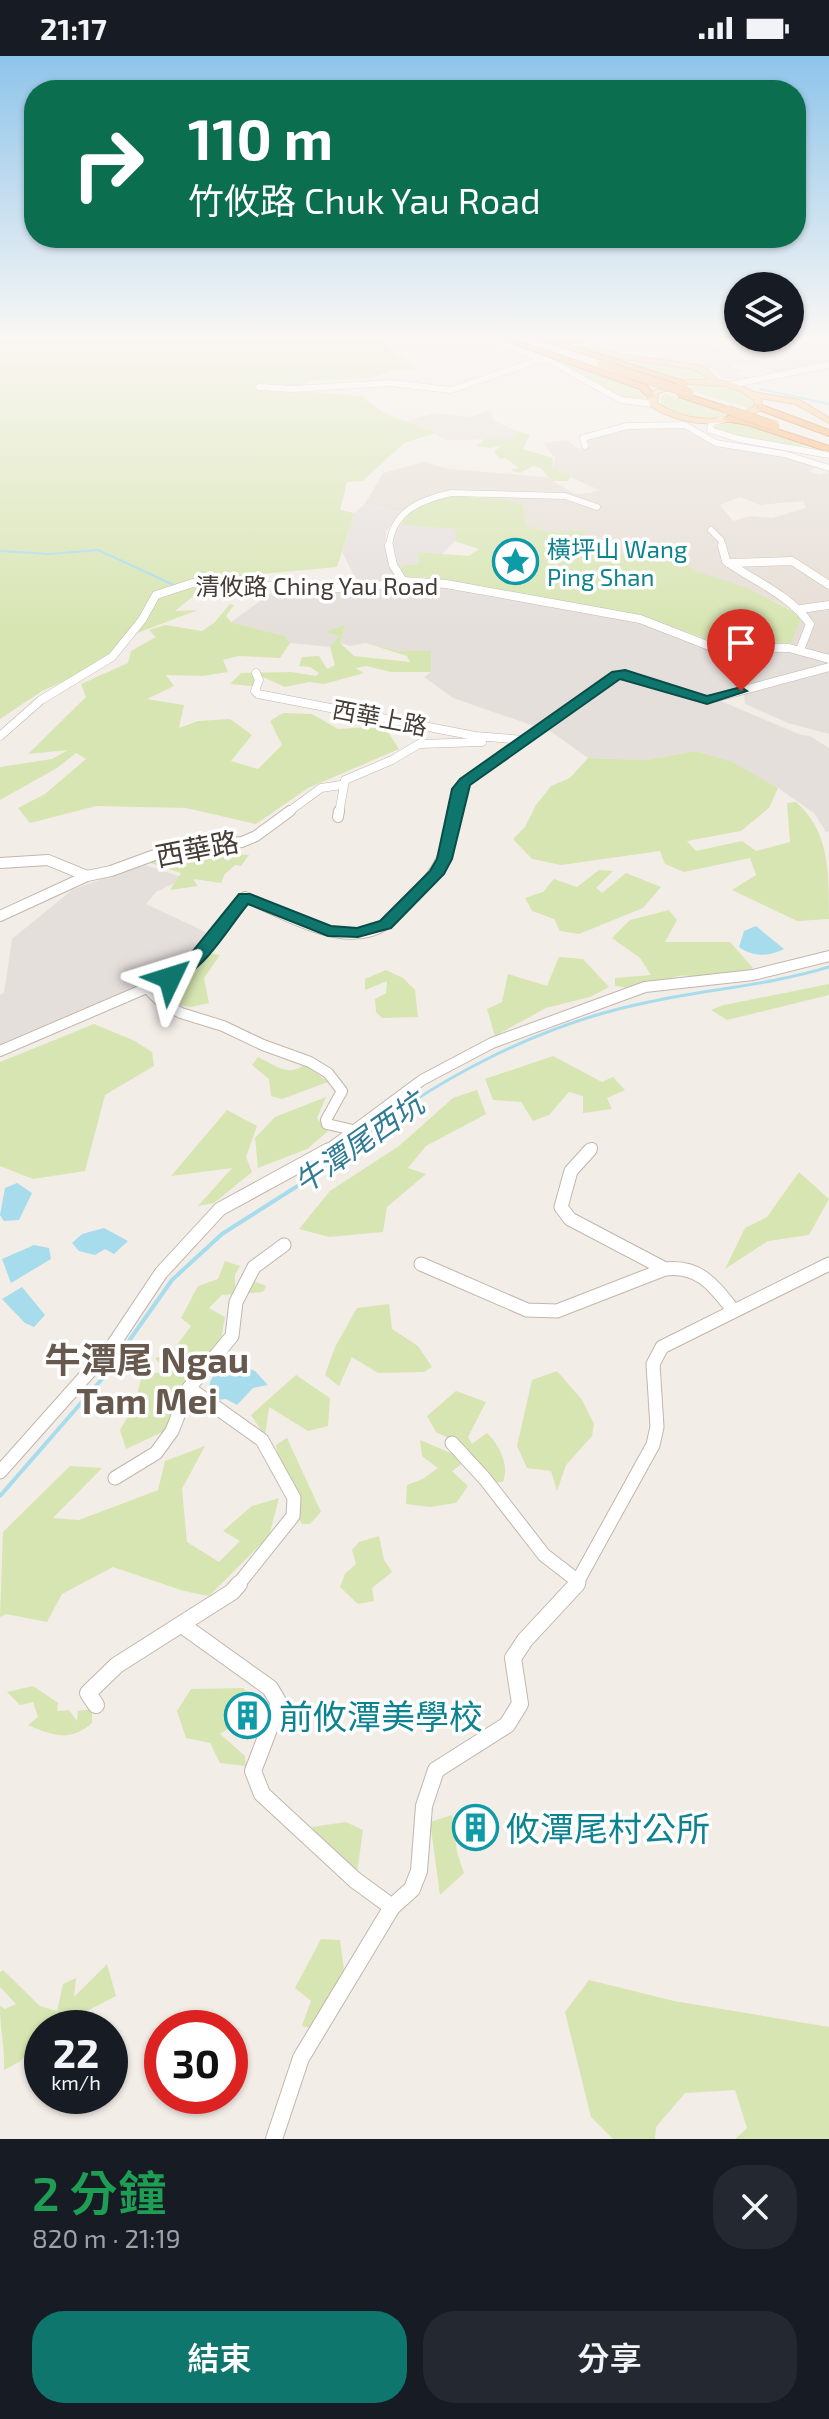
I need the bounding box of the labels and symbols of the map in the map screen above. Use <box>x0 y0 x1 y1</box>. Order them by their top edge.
place label: 橫坪山 Wang Ping Shan <box>547 534 687 591</box>
place icon: 橫坪山 Wang Ping Shan <box>492 538 540 586</box>
street label: 清攸路 Ching Yau Road <box>196 571 438 600</box>
pin <box>707 609 775 691</box>
street label: 西華上路 <box>330 694 430 740</box>
street label: 西華路 <box>153 823 241 873</box>
position arrow <box>128 936 212 1020</box>
water label: 牛潭尾西坑 <box>286 1082 433 1200</box>
district label: 牛潭尾 Ngau Tam Mei <box>45 1337 249 1421</box>
building icon: 前攸潭美學校 <box>224 1691 272 1739</box>
place label: 前攸潭美學校 <box>279 1695 483 1736</box>
building icon: 攸潭尾村公所 <box>451 1803 499 1851</box>
place label: 攸潭尾村公所 <box>506 1807 710 1848</box>
speed limit sign: 30 <box>144 2010 248 2114</box>

